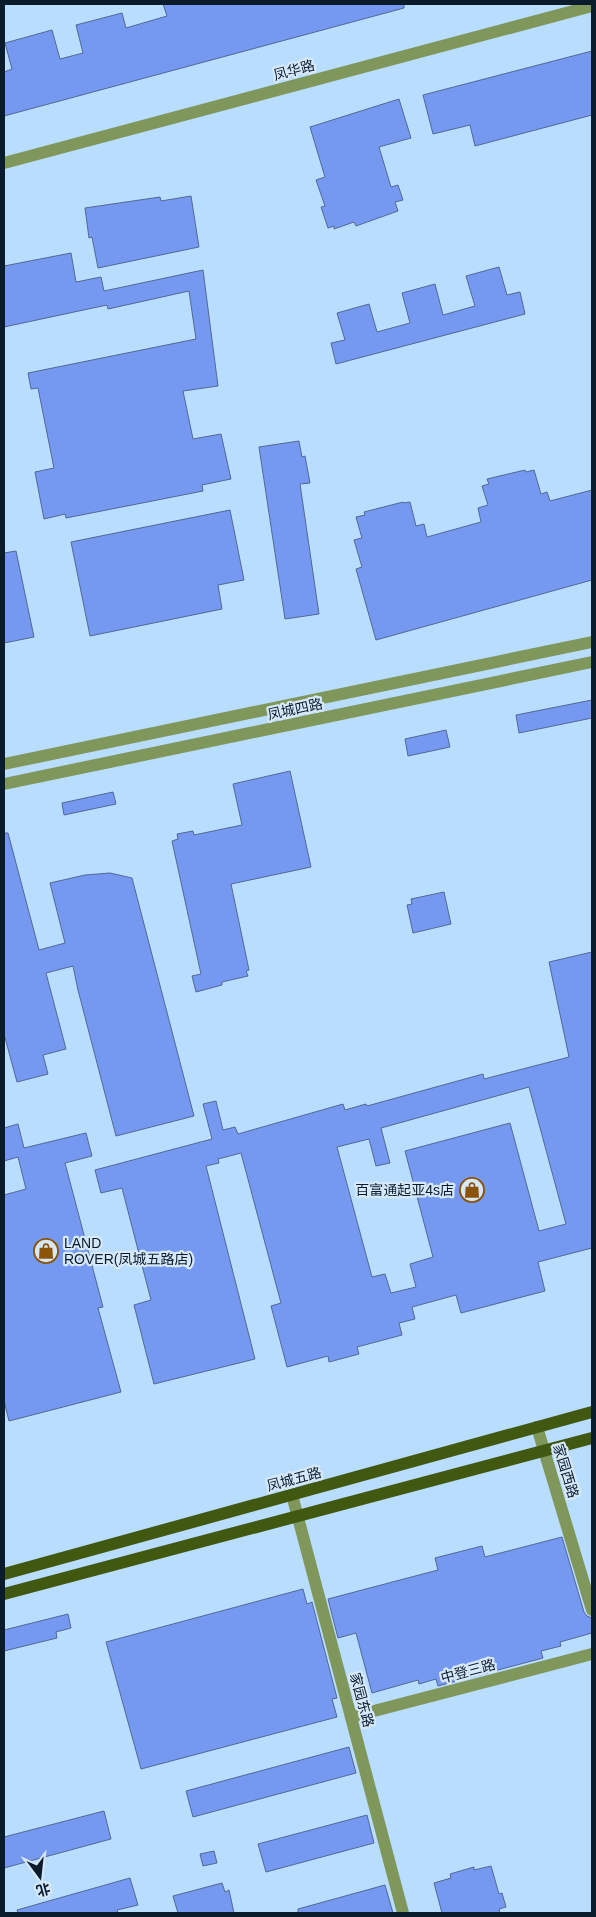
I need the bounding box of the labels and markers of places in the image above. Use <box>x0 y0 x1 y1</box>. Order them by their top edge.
shop icon: 百富通起亚4s店 <box>459 1177 485 1203</box>
place label: 百富通起亚4s店 <box>355 1182 454 1198</box>
place label: LAND ROVER(凤城五路店) <box>64 1235 193 1267</box>
shop icon: LAND ROVER(凤城五路店) <box>33 1238 59 1264</box>

